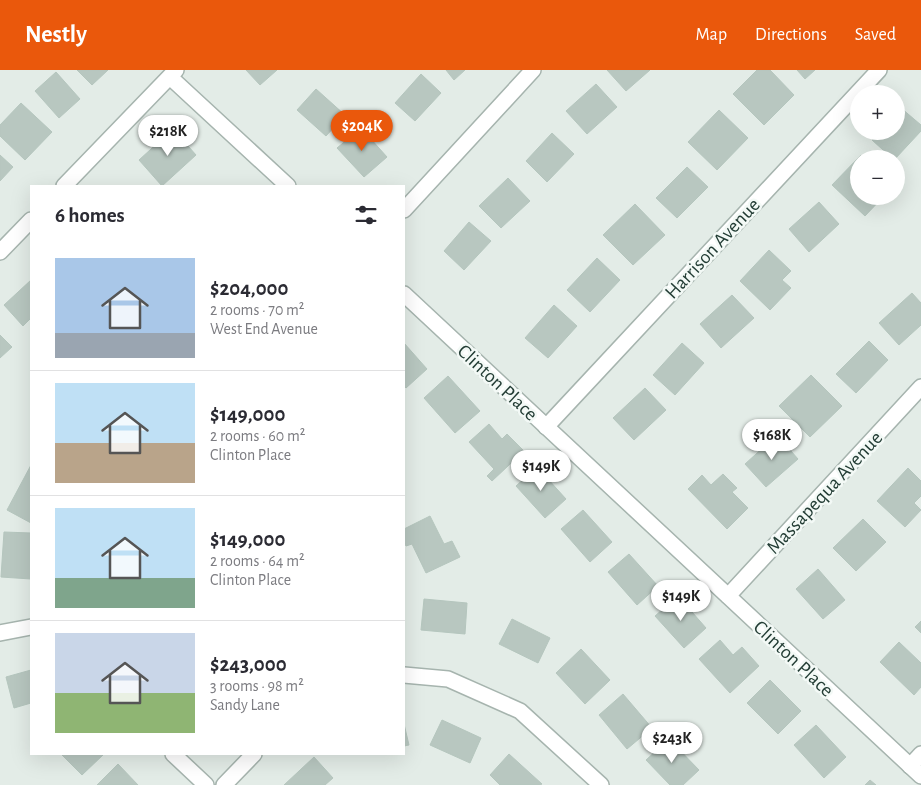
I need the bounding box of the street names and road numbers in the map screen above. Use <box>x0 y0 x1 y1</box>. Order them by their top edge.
street label: Harrison Avenue <box>661 195 764 303</box>
street label: Clinton Place <box>453 341 541 425</box>
street label: Massapequa Avenue <box>763 428 886 558</box>
street label: Clinton Place <box>749 617 837 701</box>

